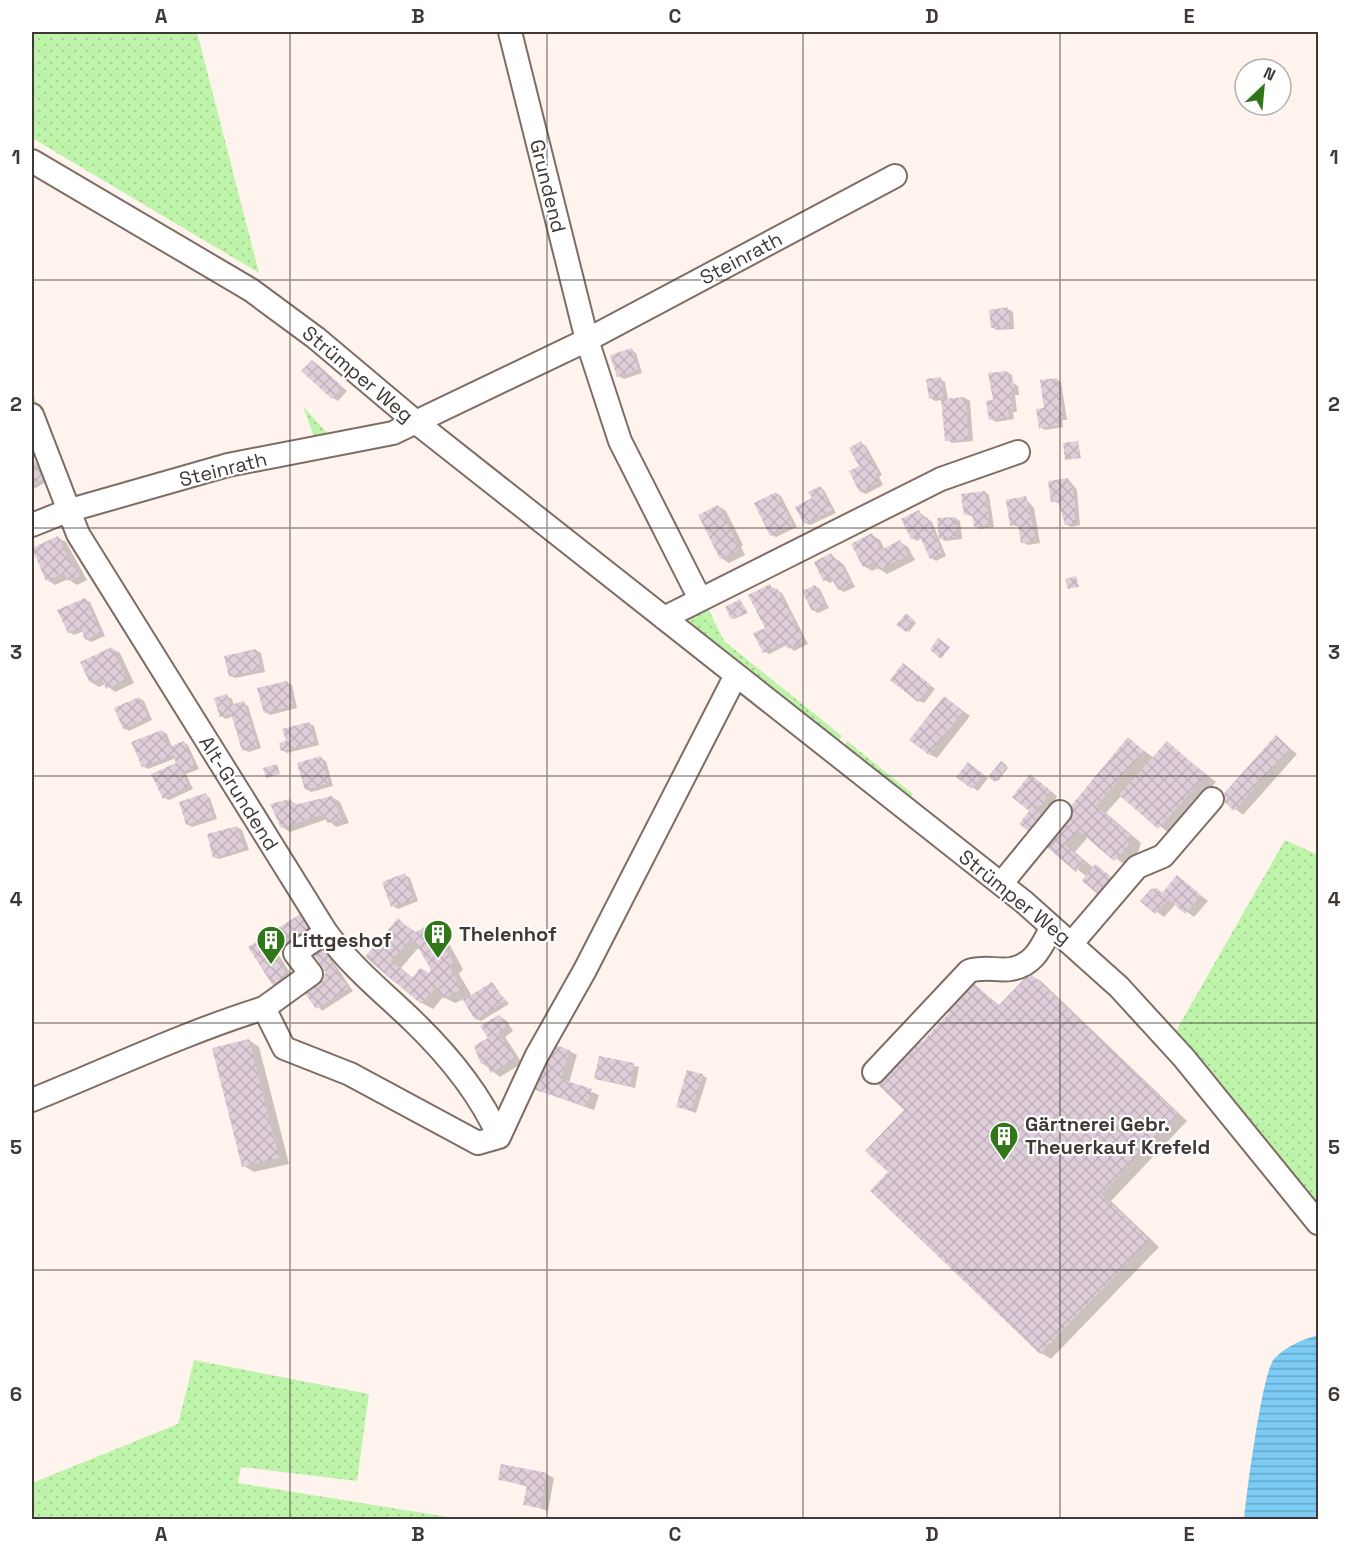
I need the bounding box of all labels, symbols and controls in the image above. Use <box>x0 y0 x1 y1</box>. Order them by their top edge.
text: A <box>155 3 168 29</box>
text: B <box>411 3 425 29</box>
text: C <box>669 3 682 29</box>
text: D <box>925 3 939 29</box>
text: E <box>1183 3 1195 29</box>
north arrow <box>1233 57 1293 117</box>
text: N <box>1260 62 1279 86</box>
street label: Grundend <box>524 137 572 235</box>
text: 1 <box>11 144 21 170</box>
text: 1 <box>1329 144 1339 170</box>
street label: Steinrath <box>695 225 787 291</box>
street label: Strümper Weg <box>297 320 419 428</box>
text: 2 <box>10 391 22 417</box>
text: 2 <box>1328 391 1340 417</box>
street label: Steinrath <box>176 446 270 492</box>
text: 3 <box>10 639 22 665</box>
text: 3 <box>1328 639 1340 665</box>
street label: Alt-Grundend <box>193 731 285 855</box>
street label: Strümper Weg <box>953 844 1077 950</box>
text: 4 <box>10 886 23 912</box>
text: 4 <box>1328 886 1341 912</box>
building icon: Thelenhof <box>422 918 454 960</box>
place label: Thelenhof <box>459 921 557 947</box>
building icon: Littgeshof <box>255 924 287 966</box>
place label: Littgeshof <box>292 927 392 953</box>
place label: Gärtnerei Gebr. Theuerkauf Krefeld <box>1025 1111 1210 1160</box>
building icon: Gärtnerei Gebr. Theuerkauf Krefeld <box>988 1120 1020 1162</box>
text: 5 <box>10 1134 22 1160</box>
text: 5 <box>1328 1134 1340 1160</box>
text: 6 <box>10 1381 22 1407</box>
text: 6 <box>1328 1381 1340 1407</box>
text: A <box>155 1521 168 1547</box>
text: B <box>411 1521 425 1547</box>
text: C <box>669 1521 682 1547</box>
text: D <box>925 1521 939 1547</box>
text: E <box>1183 1521 1195 1547</box>

